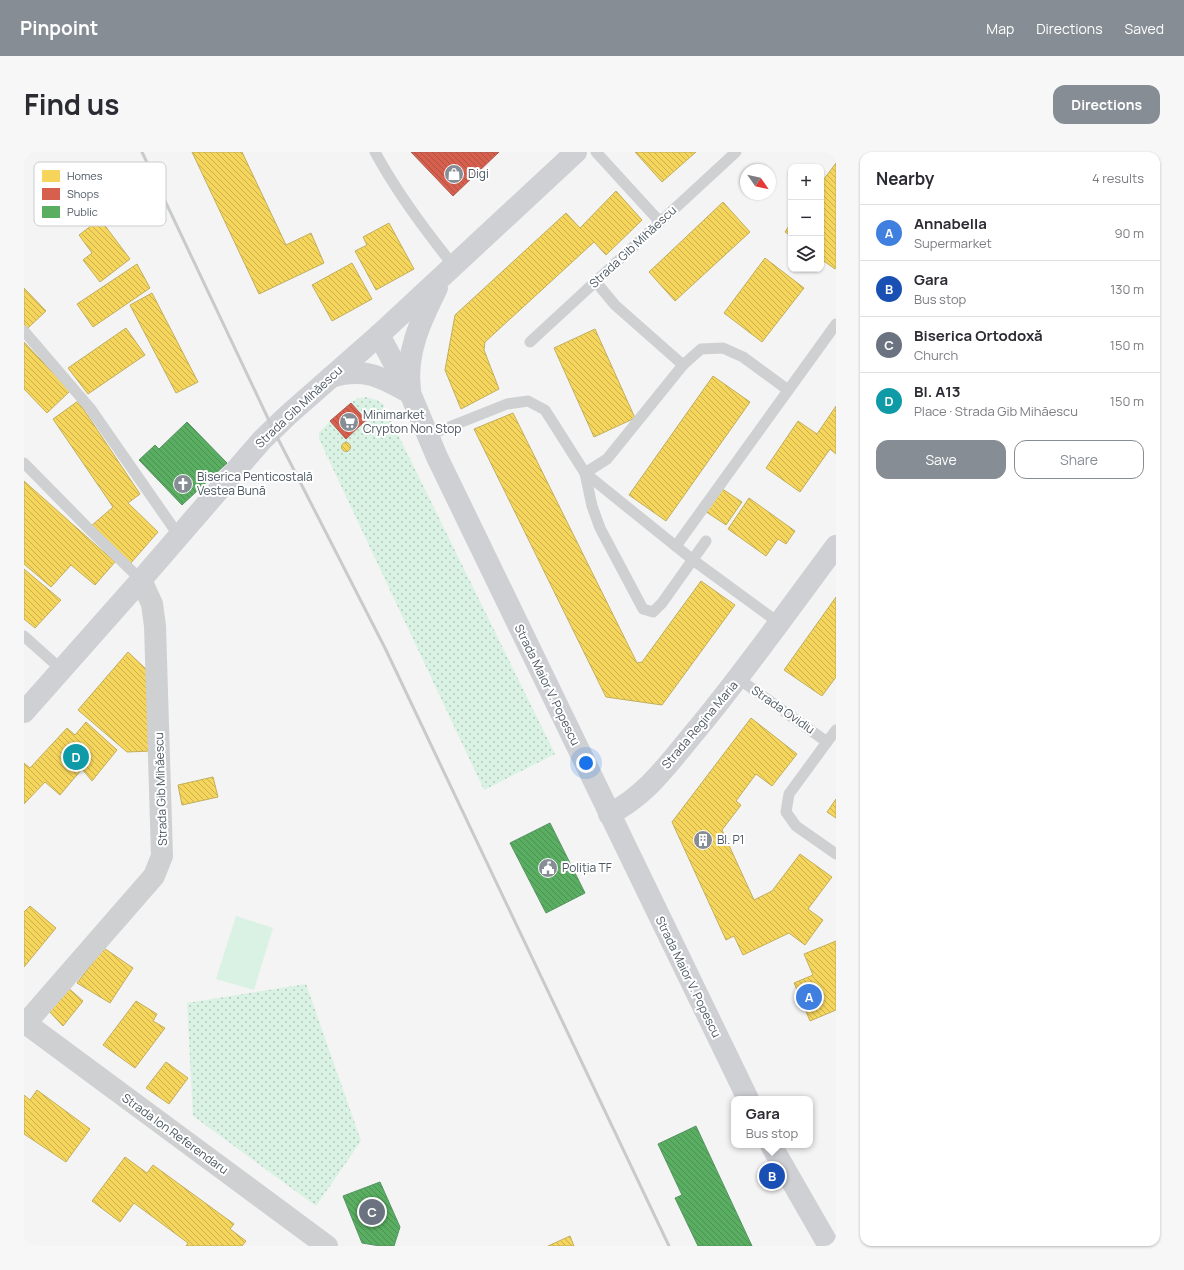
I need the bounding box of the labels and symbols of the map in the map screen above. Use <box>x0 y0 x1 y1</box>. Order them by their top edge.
legend <box>34 162 166 226</box>
shop icon: Digi <box>443 163 465 185</box>
north arrow <box>740 164 776 200</box>
place label: Digi <box>468 165 489 182</box>
text: Homes <box>67 168 103 183</box>
text: Shops <box>67 186 99 201</box>
street label: Strada Gib Mihăescu <box>585 202 680 292</box>
text: Public <box>67 204 98 219</box>
street label: Strada Gib Mihăescu <box>251 362 346 452</box>
place label: Minimarket Crypton Non Stop <box>363 406 461 437</box>
supermarket icon: Minimarket Crypton Non Stop <box>338 411 360 433</box>
place label: Biserica Penticostală Vestea Bună <box>197 468 313 499</box>
church icon: Biserica Penticostală Vestea Bună <box>172 473 194 495</box>
street label: Strada Maior V. Popescu <box>511 621 584 748</box>
street label: Strada Regina Maria <box>658 677 742 772</box>
street label: Strada Ovidiu <box>748 681 818 738</box>
street label: Strada Gib Mihăescu <box>150 732 171 846</box>
pin: D <box>63 742 89 772</box>
your location <box>576 753 596 773</box>
building icon: Bl. P1 <box>692 829 714 851</box>
place label: Bl. P1 <box>717 831 745 848</box>
public building icon: Poliția TF <box>537 857 559 879</box>
place label: Poliția TF <box>562 859 612 876</box>
street label: Strada Maior V. Popescu <box>652 913 725 1040</box>
pin: A <box>796 982 822 1012</box>
street label: Strada Ion Referendaru <box>119 1089 232 1178</box>
pin: B <box>759 1161 785 1191</box>
pin: C <box>359 1197 385 1227</box>

